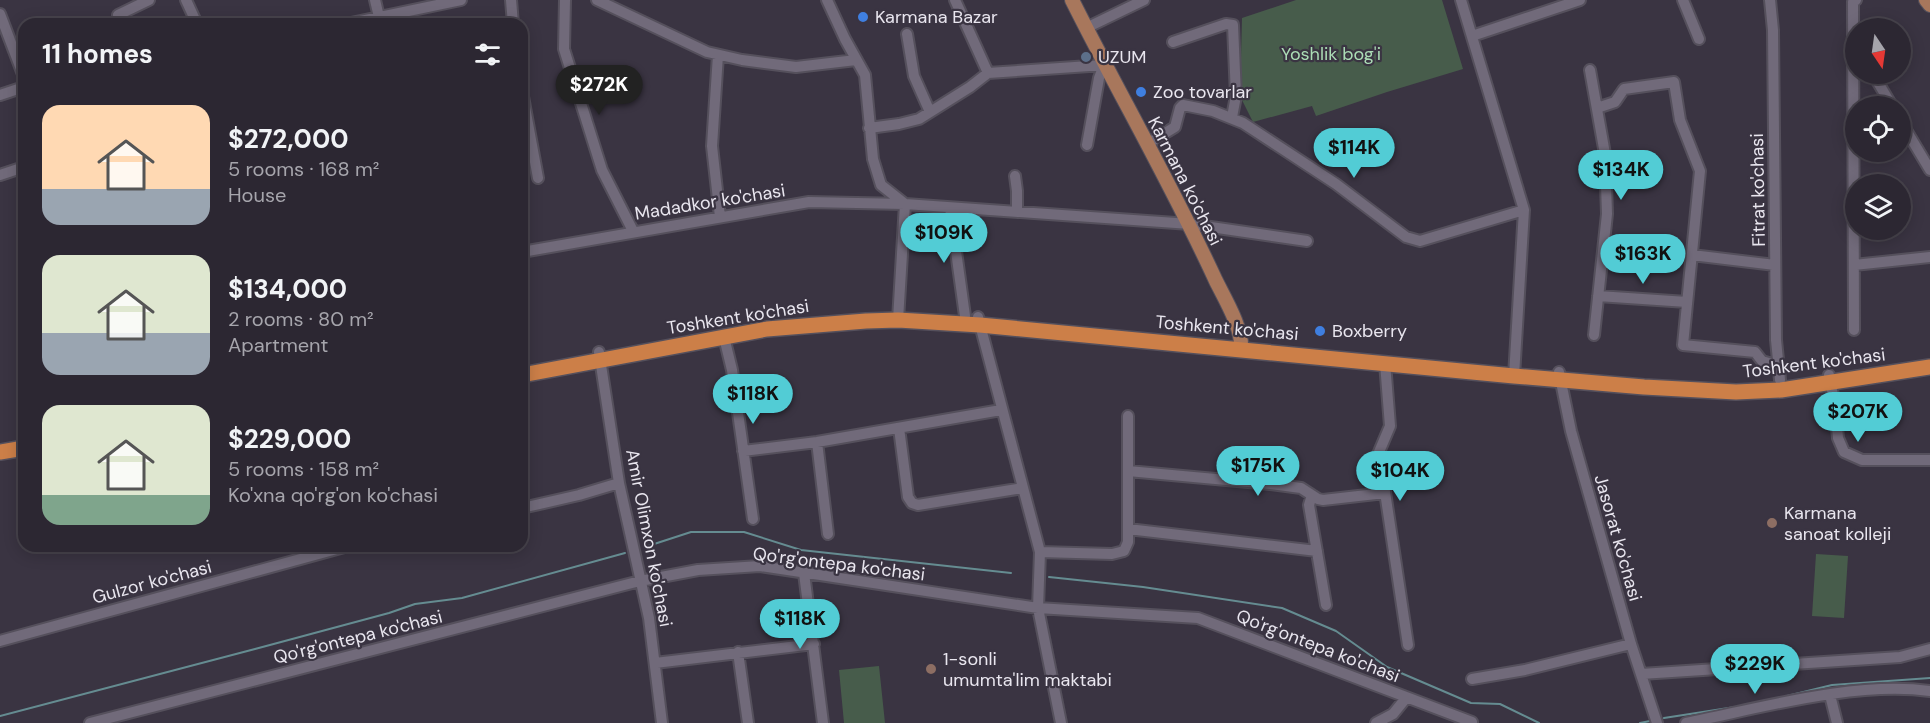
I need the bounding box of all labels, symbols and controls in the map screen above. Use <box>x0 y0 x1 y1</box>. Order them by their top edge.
place label: Karmana Bazar <box>875 5 998 29</box>
marker: Karmana Bazar <box>856 10 870 24</box>
north arrow <box>1845 18 1911 84</box>
map controls <box>1845 18 1911 240</box>
text: 11 homes <box>42 37 153 71</box>
icon: filters <box>471 38 504 71</box>
park label: Yoshlik bog'i <box>1281 42 1381 66</box>
place label: UZUM <box>1098 45 1146 69</box>
marker: UZUM <box>1079 50 1093 64</box>
pin: $272K <box>557 65 641 116</box>
text: $272K <box>570 71 628 97</box>
place label: Zoo tovarlar <box>1153 80 1252 104</box>
marker: Zoo tovarlar <box>1134 85 1148 99</box>
button: locate <box>1845 96 1911 162</box>
street label: Karmana ko'chasi <box>1142 113 1228 249</box>
text: $272,000 <box>228 122 349 156</box>
pin: $114K <box>1312 128 1396 179</box>
icon: home <box>90 129 162 201</box>
street label: Fitrat ko'chasi <box>1745 133 1771 247</box>
text: $114K <box>1328 134 1380 160</box>
pin: $134K <box>1579 150 1663 201</box>
text: 5 rooms · 168 m² <box>228 156 379 182</box>
text: $134K <box>1592 156 1650 182</box>
button: layers <box>1845 174 1911 240</box>
street label: Madadkor ko'chasi <box>633 178 787 226</box>
text: House <box>228 182 286 208</box>
pin: $109K <box>902 213 986 264</box>
text: $109K <box>914 219 974 245</box>
pin: $163K <box>1601 234 1685 285</box>
text: $163K <box>1614 240 1672 266</box>
text: $134,000 <box>228 272 347 306</box>
icon: home <box>90 279 162 351</box>
street label: Toshkent ko'chasi <box>665 294 811 340</box>
text: 2 rooms · 80 m² <box>228 306 374 332</box>
street label: Toshkent ko'chasi <box>1154 310 1300 346</box>
place label: Boxberry <box>1332 319 1407 343</box>
marker: Boxberry <box>1313 324 1327 338</box>
text: Apartment <box>228 332 328 358</box>
street label: Toshkent ko'chasi <box>1741 342 1887 384</box>
pin: $118K <box>711 374 795 425</box>
text: $118K <box>727 380 779 406</box>
pin: $207K <box>1816 392 1900 443</box>
text: $207K <box>1827 398 1889 424</box>
text: $229,000 <box>228 422 351 456</box>
icon: home <box>90 429 162 501</box>
pin: $175K <box>1216 446 1300 497</box>
street label: Amir Olimxon ko'chasi <box>620 447 678 629</box>
pin: $104K <box>1358 451 1442 502</box>
text: $175K <box>1230 452 1286 478</box>
text: 5 rooms · 158 m² <box>228 456 379 482</box>
text: $104K <box>1370 457 1430 483</box>
street label: Jasorat ko'chasi <box>1588 472 1648 604</box>
text: Ko'xna qo'rg'on ko'chasi <box>228 482 438 508</box>
place label: Karmana sanoat kolleji <box>1784 501 1891 546</box>
marker: Karmana sanoat kolleji <box>1765 516 1779 530</box>
street label: Qo'rg'ontepa ko'chasi <box>752 542 926 586</box>
street label: Gulzor ko'chasi <box>90 555 214 609</box>
pin: $118K <box>758 599 842 650</box>
street label: Qo'rg'ontepa ko'chasi <box>271 604 445 670</box>
street label: Qo'rg'ontepa ko'chasi <box>1233 604 1403 688</box>
text: $118K <box>774 605 826 631</box>
pin: $229K <box>1713 644 1797 695</box>
place label: 1-sonli umumta'lim maktabi <box>943 647 1112 692</box>
text: $229K <box>1725 650 1785 676</box>
marker: 1-sonli umumta'lim maktabi <box>924 662 938 676</box>

